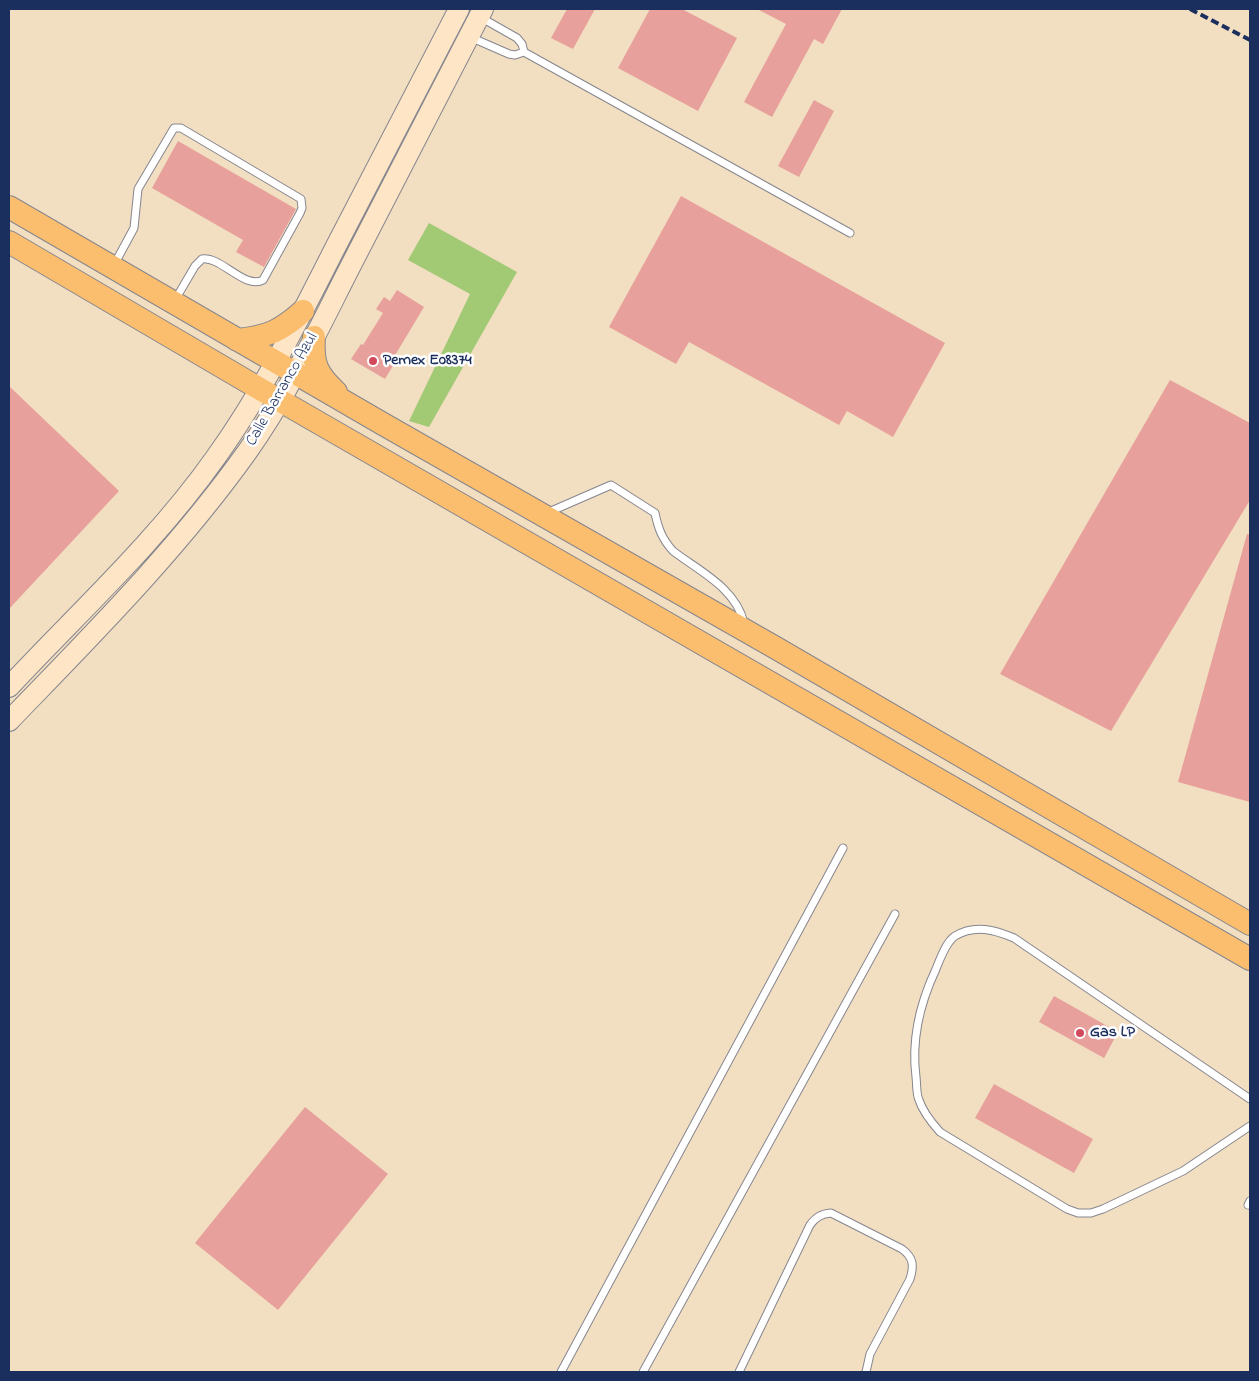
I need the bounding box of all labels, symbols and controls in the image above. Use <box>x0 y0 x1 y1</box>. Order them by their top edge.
street label: Calle Barranco Azul <box>243 330 323 450</box>
place label: Pemex E08374 <box>383 351 472 371</box>
marker: Pemex E08374 <box>367 355 379 367</box>
place label: Gas LP <box>1090 1023 1135 1043</box>
marker: Gas LP <box>1074 1027 1086 1039</box>

